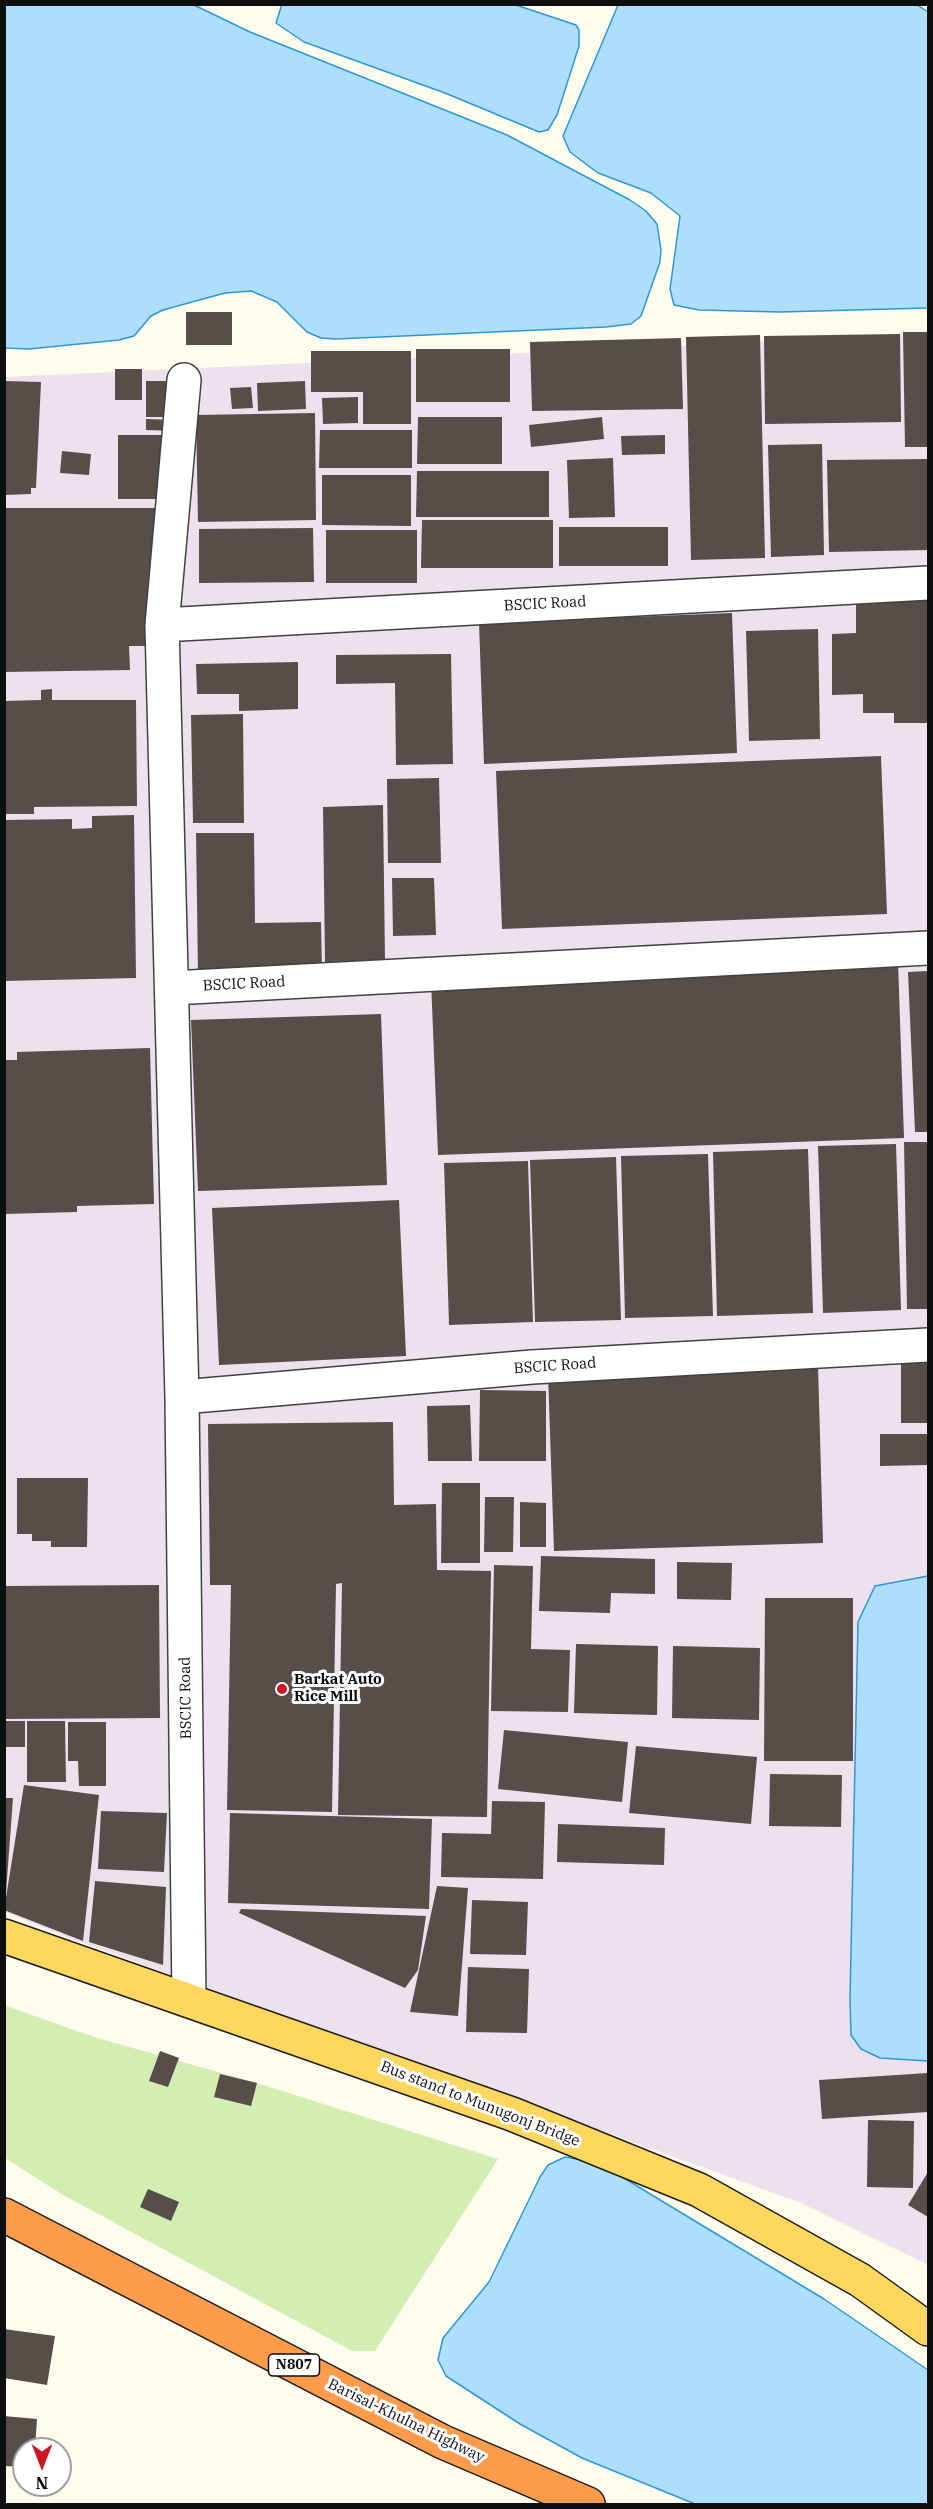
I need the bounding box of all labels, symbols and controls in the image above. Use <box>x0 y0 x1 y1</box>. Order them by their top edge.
street label: BSCIC Road <box>503 593 587 615</box>
street label: BSCIC Road <box>202 973 286 995</box>
street label: BSCIC Road <box>513 1354 597 1378</box>
street label: BSCIC Road <box>176 1656 196 1740</box>
place label: Barkat Auto Rice Mill <box>294 1671 382 1706</box>
marker: Barkat Auto Rice Mill <box>275 1682 289 1696</box>
street label: Bus stand to Munugonj Bridge <box>378 2058 582 2150</box>
road number: N807 <box>268 2354 320 2376</box>
street label: Barisal-Khulna Highway <box>325 2375 487 2467</box>
north arrow <box>12 2437 72 2497</box>
text: N <box>36 2473 48 2493</box>

